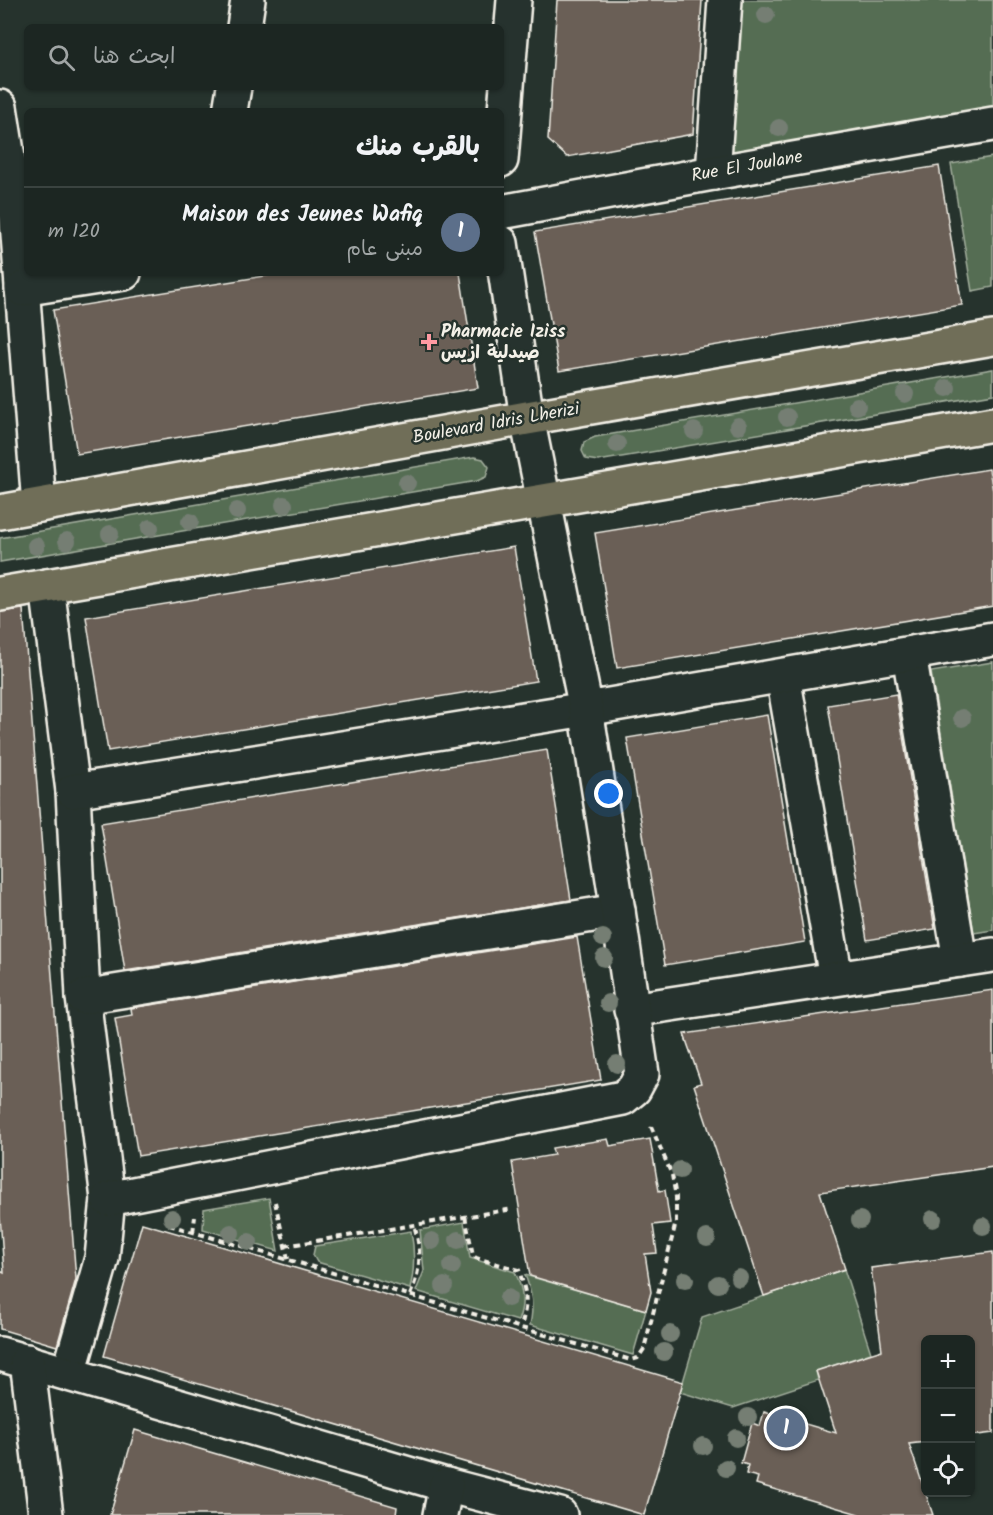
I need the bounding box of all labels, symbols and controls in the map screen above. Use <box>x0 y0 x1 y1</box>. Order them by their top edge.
search box <box>24 24 504 90</box>
text: ابحث هنا <box>93 40 175 75</box>
icon: search <box>45 41 78 74</box>
text: بالقرب منك <box>356 127 480 169</box>
street label: Rue El Joulane <box>689 143 805 191</box>
text: Maison des Jeunes Wafiq <box>182 198 423 233</box>
text: 120 m <box>48 216 100 248</box>
text: 1 <box>457 216 464 248</box>
text: مبنى عام <box>346 234 423 266</box>
place label: Pharmacie Iziss صيدلية ازيس <box>441 318 566 368</box>
marker: Pharmacie Iziss صيدلية ازيس <box>422 335 436 349</box>
street label: Boulevard Idris Lherizi <box>410 395 582 453</box>
your location <box>594 779 623 808</box>
map controls <box>921 1335 975 1497</box>
button: + <box>921 1335 975 1389</box>
button: − <box>921 1389 975 1443</box>
pin: 1 <box>766 1406 806 1450</box>
button: locate <box>921 1443 975 1497</box>

